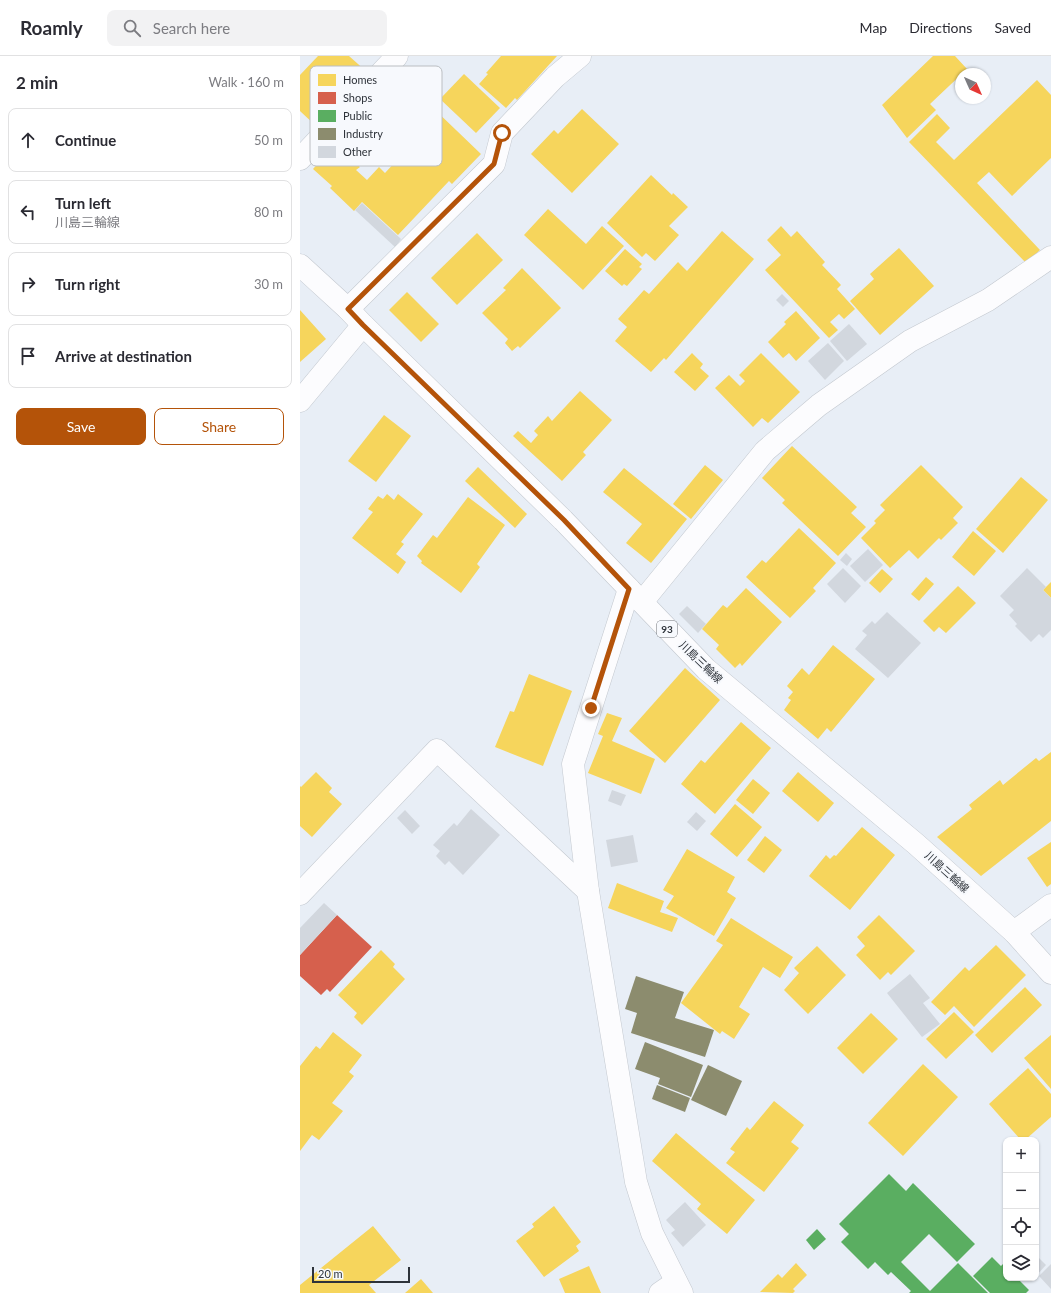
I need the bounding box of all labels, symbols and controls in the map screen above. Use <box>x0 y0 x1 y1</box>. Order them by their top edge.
search box <box>107 10 387 46</box>
text: Roamly <box>20 16 83 39</box>
icon: search <box>121 17 143 39</box>
text: Search here <box>153 19 230 37</box>
text: Map <box>860 19 887 36</box>
text: Directions <box>909 19 972 36</box>
text: Saved <box>994 19 1031 36</box>
legend <box>310 66 442 166</box>
north arrow <box>955 68 991 104</box>
text: 2 min <box>16 72 58 93</box>
text: Homes <box>343 73 377 86</box>
text: Walk · 160 m <box>208 74 284 90</box>
text: Shops <box>343 91 372 104</box>
text: Public <box>343 109 372 122</box>
route start <box>493 124 511 142</box>
text: Industry <box>343 127 383 140</box>
icon: ahead <box>17 129 39 151</box>
text: Continue <box>55 131 116 149</box>
text: 50 m <box>254 132 283 148</box>
text: Other <box>343 145 372 158</box>
text: Turn left <box>55 194 111 212</box>
icon: left <box>17 201 39 223</box>
text: 80 m <box>254 204 283 220</box>
text: 川島三輪線 <box>55 214 120 230</box>
icon: right <box>17 273 39 295</box>
text: Turn right <box>55 275 120 293</box>
text: 30 m <box>254 276 283 292</box>
icon: arrive <box>17 345 39 367</box>
text: Arrive at destination <box>55 347 192 365</box>
button: Save <box>16 408 146 445</box>
button: Share <box>154 408 284 445</box>
road number: 93 <box>657 621 677 637</box>
street label: 川島三輪線 <box>677 638 726 685</box>
route end <box>582 699 600 717</box>
street label: 川島三輪線 <box>923 848 972 895</box>
map controls <box>1003 1137 1039 1281</box>
button: + <box>1003 1137 1039 1173</box>
button: − <box>1003 1173 1039 1209</box>
button: locate <box>1003 1209 1039 1245</box>
button: layers <box>1003 1245 1039 1281</box>
scale bar <box>312 1265 410 1284</box>
text: 20 m <box>318 1267 343 1280</box>

